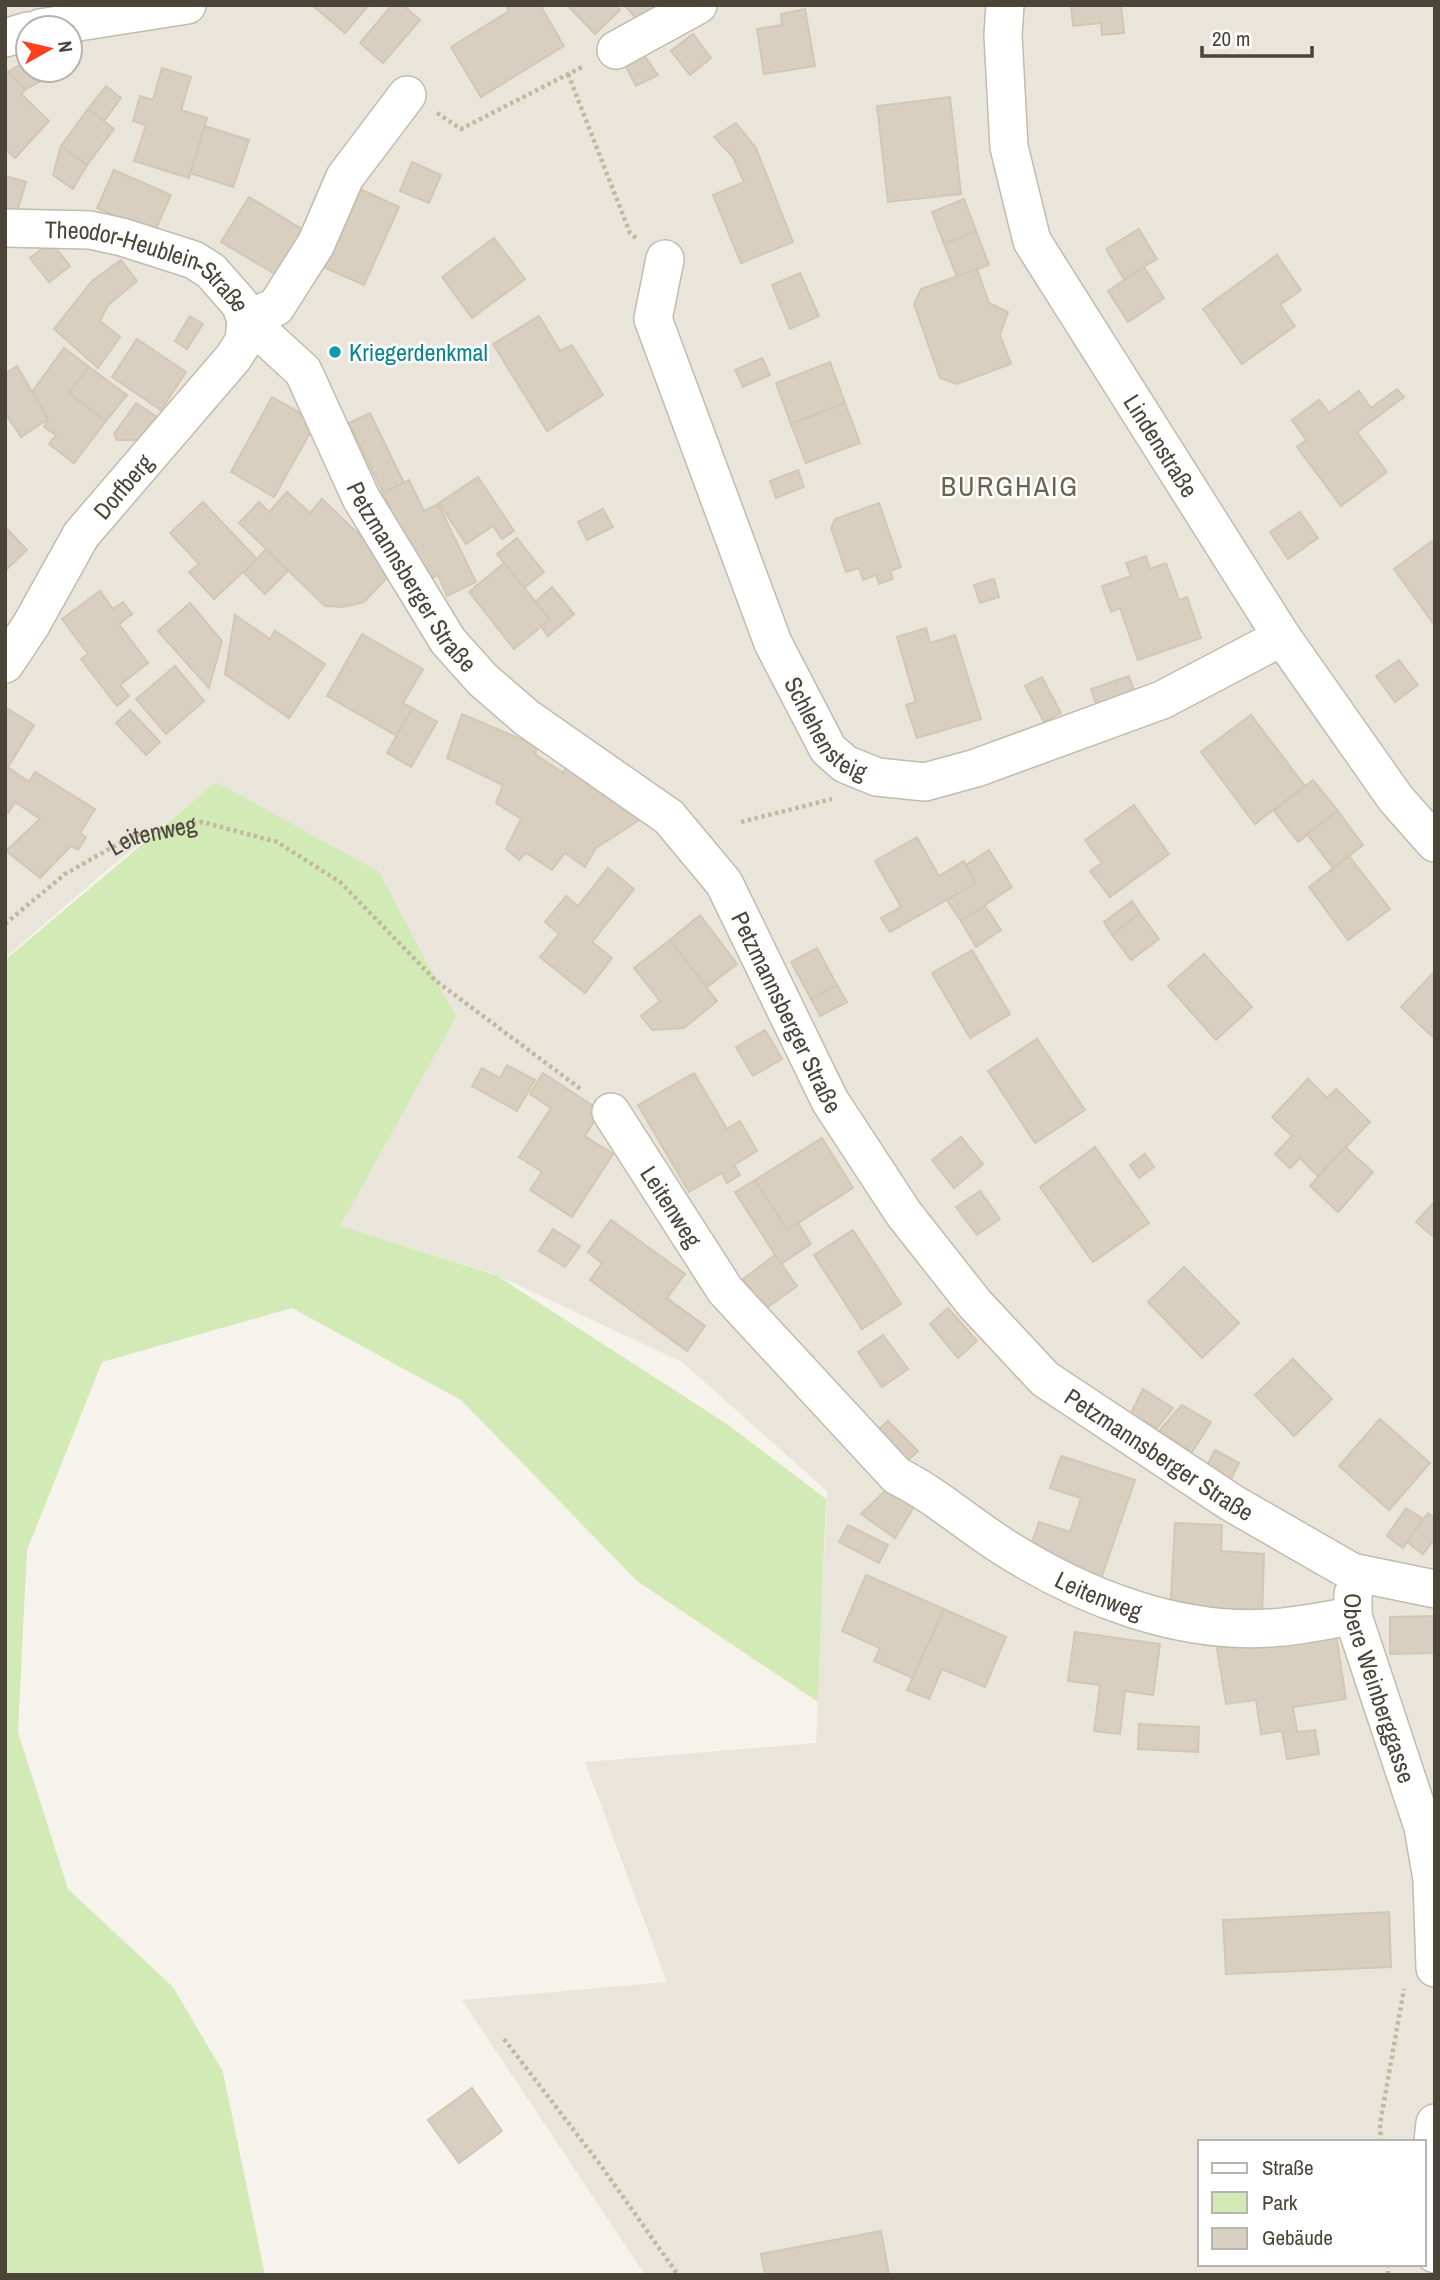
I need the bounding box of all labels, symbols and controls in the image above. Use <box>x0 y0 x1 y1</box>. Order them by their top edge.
north arrow <box>14 14 84 84</box>
scale bar <box>1202 14 1312 58</box>
text: 20 m <box>1212 24 1250 53</box>
text: N <box>52 39 79 54</box>
street label: Theodor-Heublein-Straße <box>44 213 257 316</box>
place label: Kriegerdenkmal <box>349 336 488 368</box>
marker: Kriegerdenkmal <box>327 344 343 360</box>
street label: Lindenstraße <box>1117 388 1206 503</box>
street label: Dorfberg <box>86 447 160 526</box>
district label: BURGHAIG <box>941 467 1079 505</box>
street label: Petzmannsberger Straße <box>340 476 484 679</box>
street label: Schlehensteig <box>777 671 872 787</box>
street label: Leitenweg <box>102 807 199 863</box>
street label: Petzmannsberger Straße <box>724 906 850 1119</box>
street label: Leitenweg <box>633 1159 709 1253</box>
street label: Petzmannsberger Straße <box>1059 1380 1260 1528</box>
street label: Leitenweg <box>1050 1563 1146 1627</box>
street label: Obere Weinberggasse <box>1337 1593 1423 1787</box>
legend <box>1198 2140 1426 2266</box>
text: Straße <box>1262 2153 1314 2182</box>
text: Park <box>1262 2188 1298 2217</box>
text: Gebäude <box>1262 2223 1333 2252</box>

